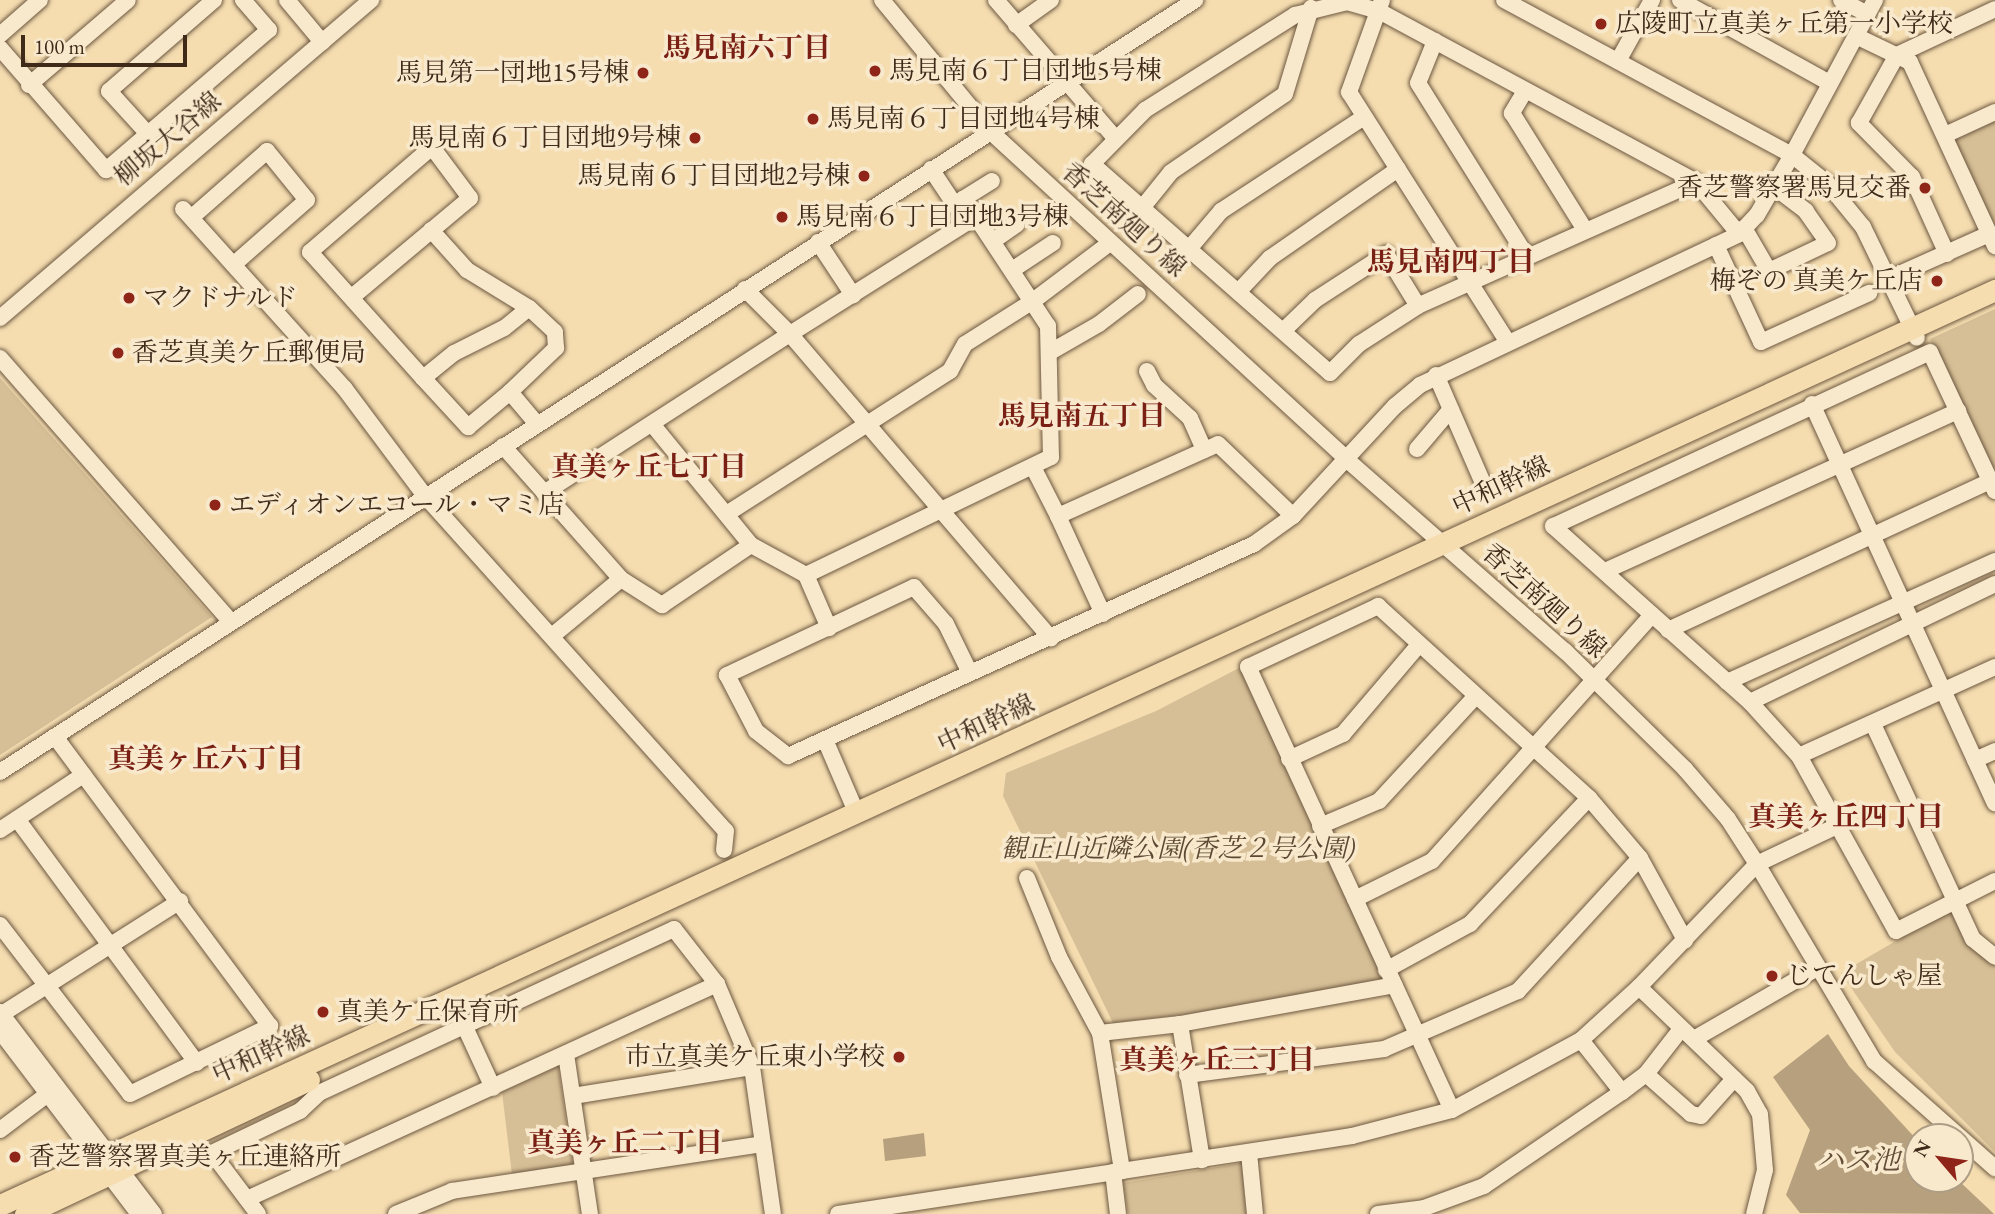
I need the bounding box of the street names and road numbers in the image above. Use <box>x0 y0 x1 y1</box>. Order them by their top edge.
street label: 柳坂大谷線 <box>108 85 228 193</box>
street label: 香芝南廻り線 <box>1056 156 1192 284</box>
street label: 中和幹線 <box>1447 450 1555 522</box>
street label: 香芝南廻り線 <box>1476 537 1612 665</box>
street label: 中和幹線 <box>932 688 1040 760</box>
street label: 中和幹線 <box>207 1020 315 1090</box>

